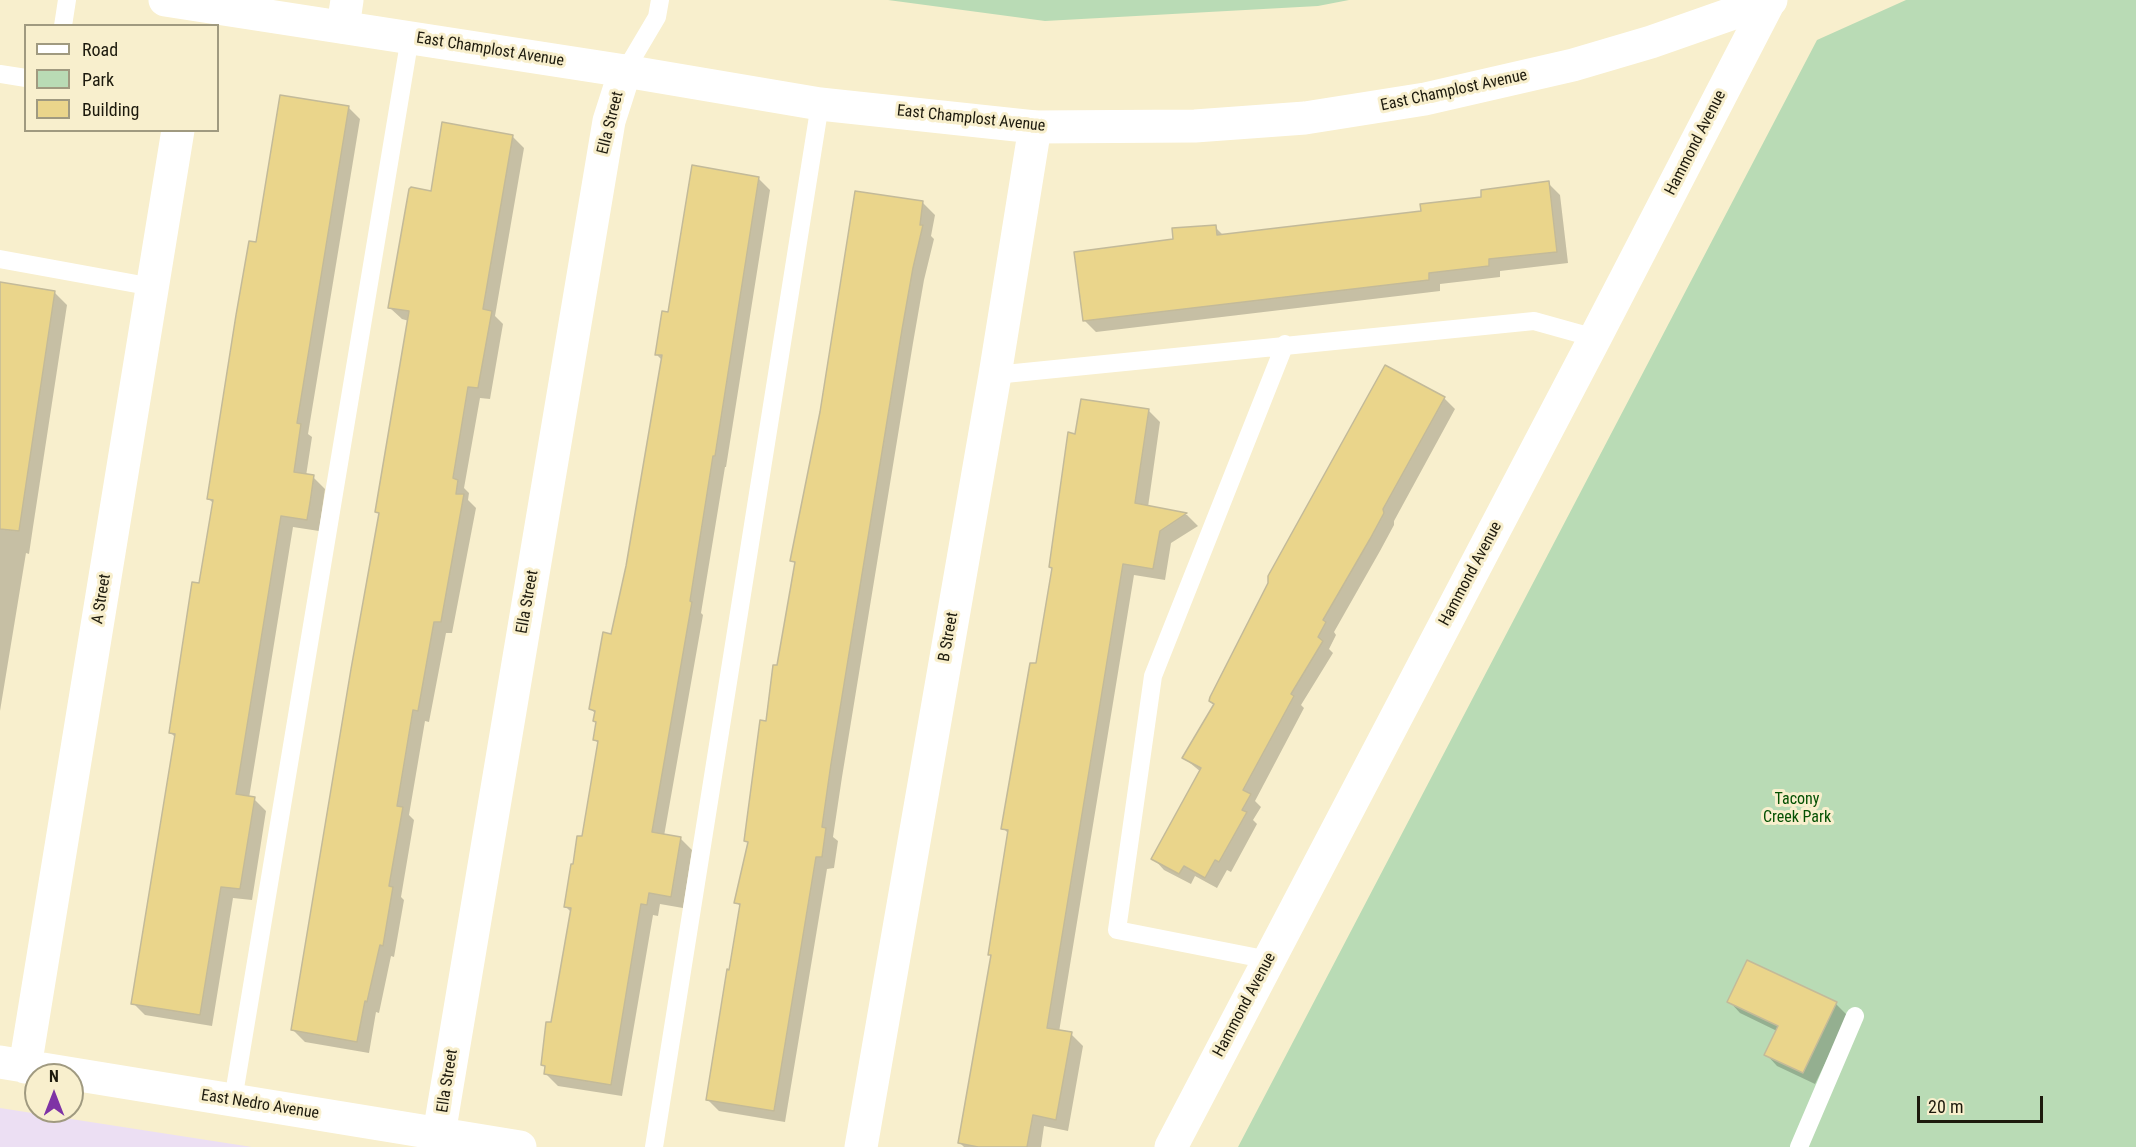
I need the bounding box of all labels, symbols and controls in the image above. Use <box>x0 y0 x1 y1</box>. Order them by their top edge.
legend <box>24 24 219 132</box>
street label: East Champlost Avenue <box>415 29 565 71</box>
text: Road <box>82 39 118 60</box>
street label: East Champlost Avenue <box>1379 66 1529 116</box>
text: Park <box>82 69 114 90</box>
street label: Hammond Avenue <box>1661 87 1731 199</box>
street label: Ella Street <box>594 90 628 156</box>
text: Building <box>82 99 139 120</box>
street label: East Champlost Avenue <box>896 102 1046 136</box>
street label: Hammond Avenue <box>1435 519 1507 629</box>
street label: Ella Street <box>513 569 543 635</box>
street label: A Street <box>89 573 115 625</box>
street label: B Street <box>935 611 963 663</box>
park label: Tacony Creek Park <box>1763 790 1831 828</box>
street label: Hammond Avenue <box>1209 950 1281 1060</box>
street label: Ella Street <box>434 1048 462 1114</box>
north arrow <box>24 1063 84 1123</box>
text: N <box>49 1067 59 1086</box>
scale bar <box>1920 1084 2046 1122</box>
street label: East Nedro Avenue <box>200 1086 320 1124</box>
text: 20 m <box>1928 1096 1963 1117</box>

